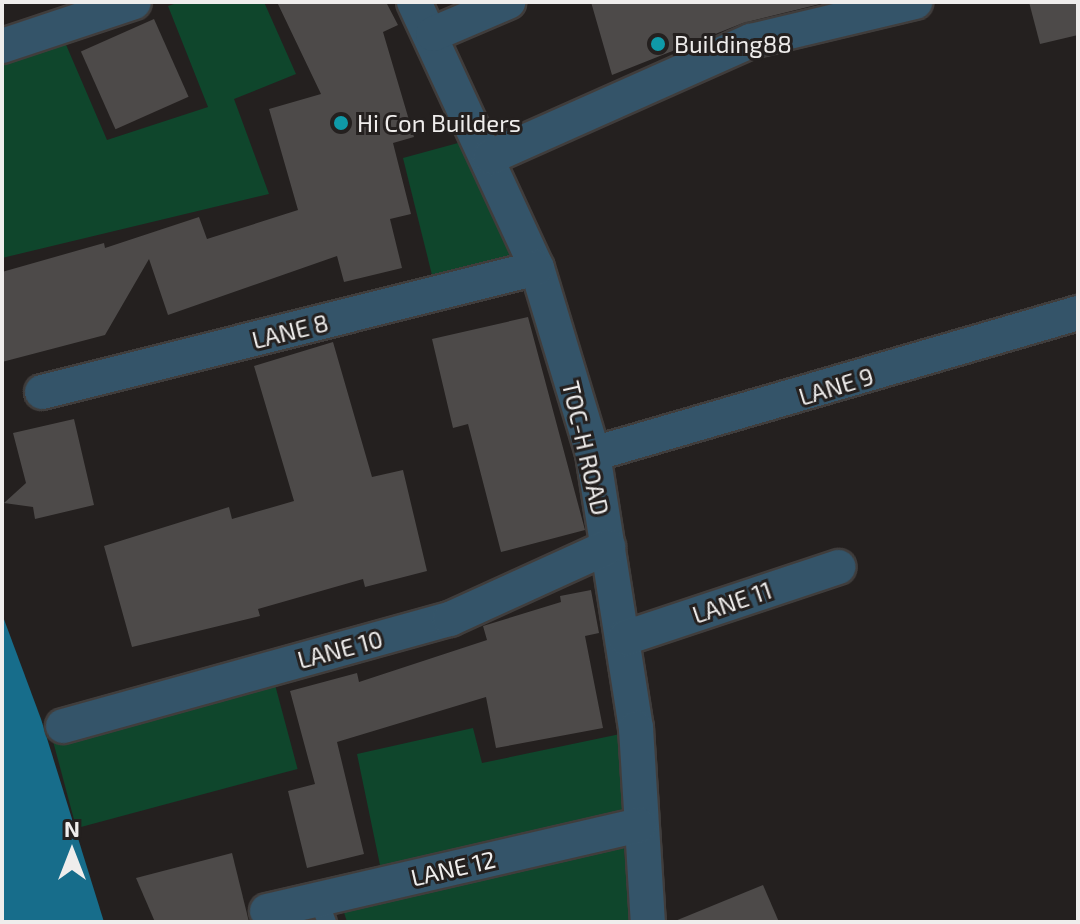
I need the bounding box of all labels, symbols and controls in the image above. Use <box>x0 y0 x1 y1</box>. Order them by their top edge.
place label: Building88 <box>674 30 792 58</box>
marker: Building88 <box>649 35 667 53</box>
place label: Hi Con Builders <box>357 109 521 137</box>
marker: Hi Con Builders <box>332 114 350 132</box>
street label: LANE 8 <box>249 308 331 354</box>
street label: LANE 9 <box>795 361 877 411</box>
street label: TOC-H ROAD <box>557 378 615 518</box>
street label: LANE 11 <box>689 575 775 629</box>
street label: LANE 10 <box>294 624 386 674</box>
north arrow <box>32 812 112 892</box>
text: N <box>64 815 80 841</box>
street label: LANE 12 <box>408 844 498 892</box>

